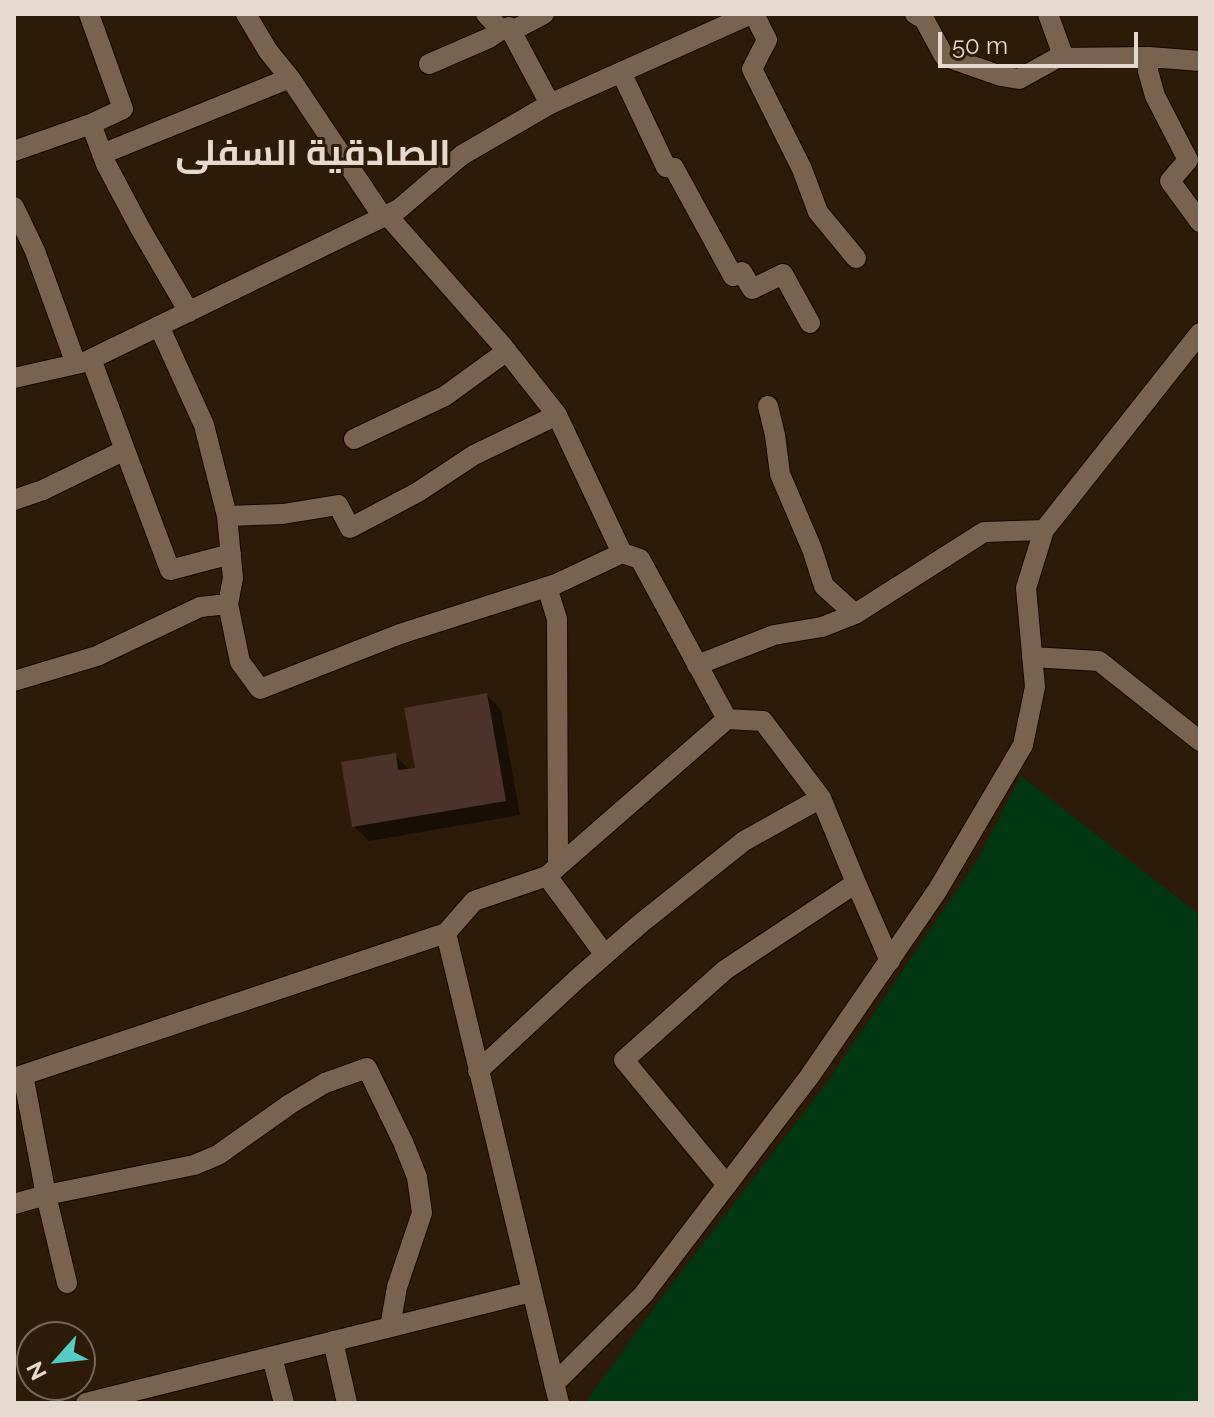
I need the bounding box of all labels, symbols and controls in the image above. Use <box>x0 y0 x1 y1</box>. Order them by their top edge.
scale bar <box>942 16 1142 66</box>
text: 50 m <box>952 31 1008 60</box>
district label: الصادقية السفلى <box>176 132 450 176</box>
north arrow <box>16 1321 96 1401</box>
text: N <box>21 1358 52 1384</box>

